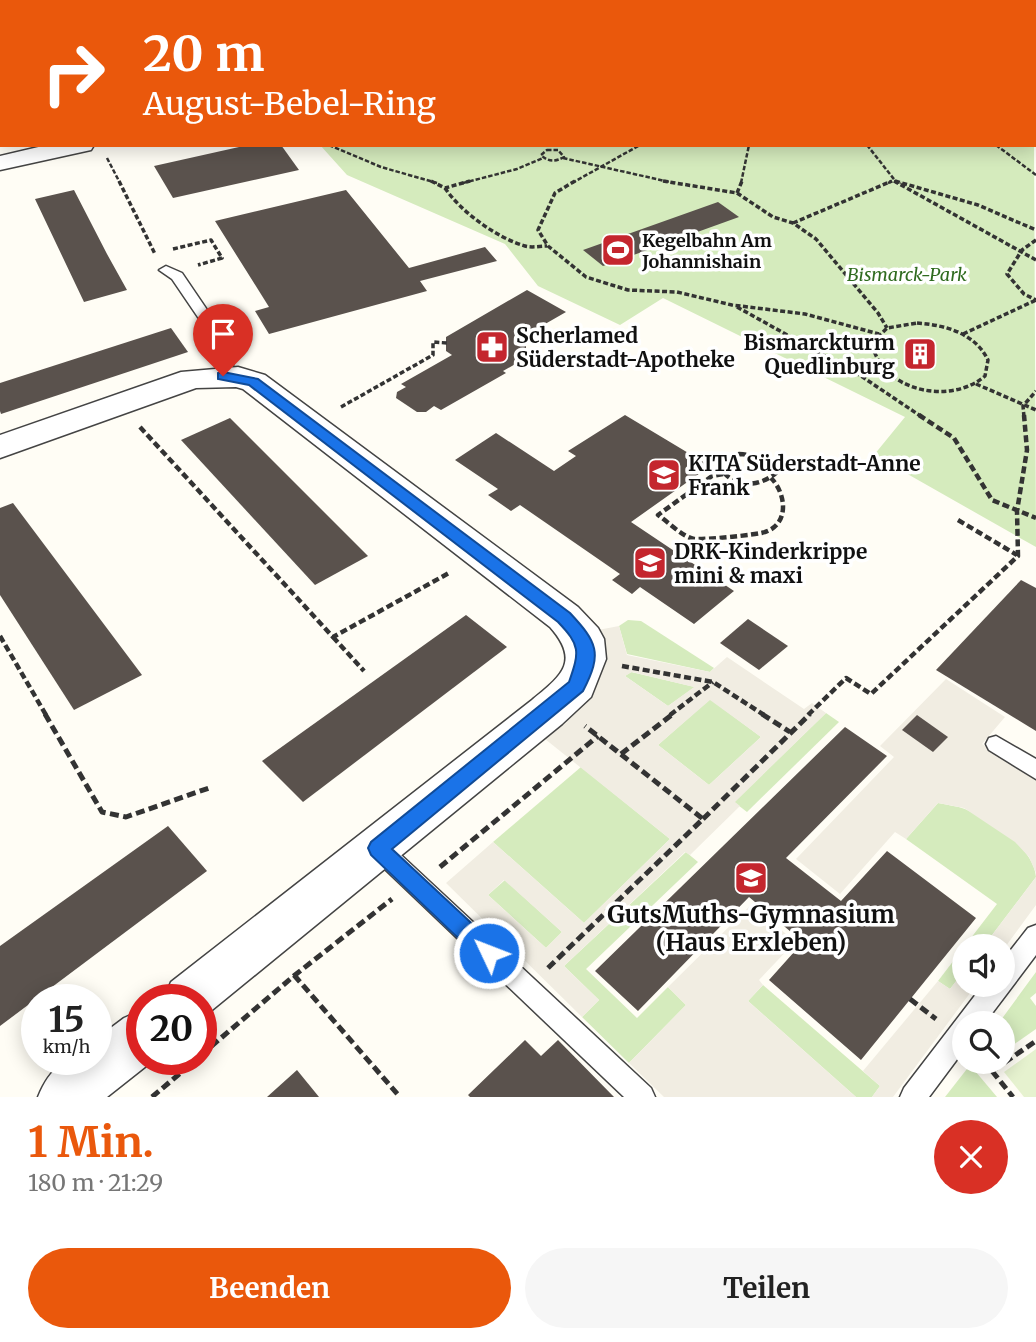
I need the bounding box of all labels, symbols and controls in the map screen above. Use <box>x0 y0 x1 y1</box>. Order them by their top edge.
text: 20 m <box>143 23 264 84</box>
icon: right <box>28 28 119 119</box>
text: August-Bebel-Ring <box>143 84 436 124</box>
place label: Kegelbahn Am Johannishain <box>641 229 772 273</box>
sports icon: Kegelbahn Am Johannishain <box>599 231 637 269</box>
park label: Bismarck-Park <box>847 263 967 286</box>
pin <box>193 304 253 376</box>
icon: arrive <box>204 315 242 353</box>
place label: Scherlamed Süderstadt-Apotheke <box>516 322 735 373</box>
pharmacy icon: Scherlamed Süderstadt-Apotheke <box>473 328 511 366</box>
place label: Bismarckturm Quedlinburg <box>743 329 895 380</box>
building icon: Bismarckturm Quedlinburg <box>901 335 939 373</box>
place label: KITA Süderstadt-Anne Frank <box>688 450 921 501</box>
school or university icon: KITA Süderstadt-Anne Frank <box>645 456 683 494</box>
place label: DRK-Kinderkrippe mini & maxi <box>674 538 867 589</box>
school or university icon: DRK-Kinderkrippe mini & maxi <box>631 544 669 582</box>
school or university icon: GutsMuths-Gymnasium (Haus Erxleben) <box>732 859 770 897</box>
place label: GutsMuths-Gymnasium (Haus Erxleben) <box>607 899 895 958</box>
position arrow <box>452 916 526 990</box>
map controls <box>952 934 1015 1074</box>
button: sound <box>952 934 1015 997</box>
speed limit sign: 20 <box>126 984 217 1075</box>
text: 15 <box>49 998 84 1042</box>
button: search <box>952 1011 1015 1074</box>
text: km/h <box>43 1035 90 1058</box>
text: 1 Min. <box>28 1116 154 1168</box>
button: close <box>934 1120 1008 1194</box>
text: 180 m · 21:29 <box>28 1168 163 1197</box>
button: Beenden <box>28 1248 511 1328</box>
button: Teilen <box>525 1248 1008 1328</box>

